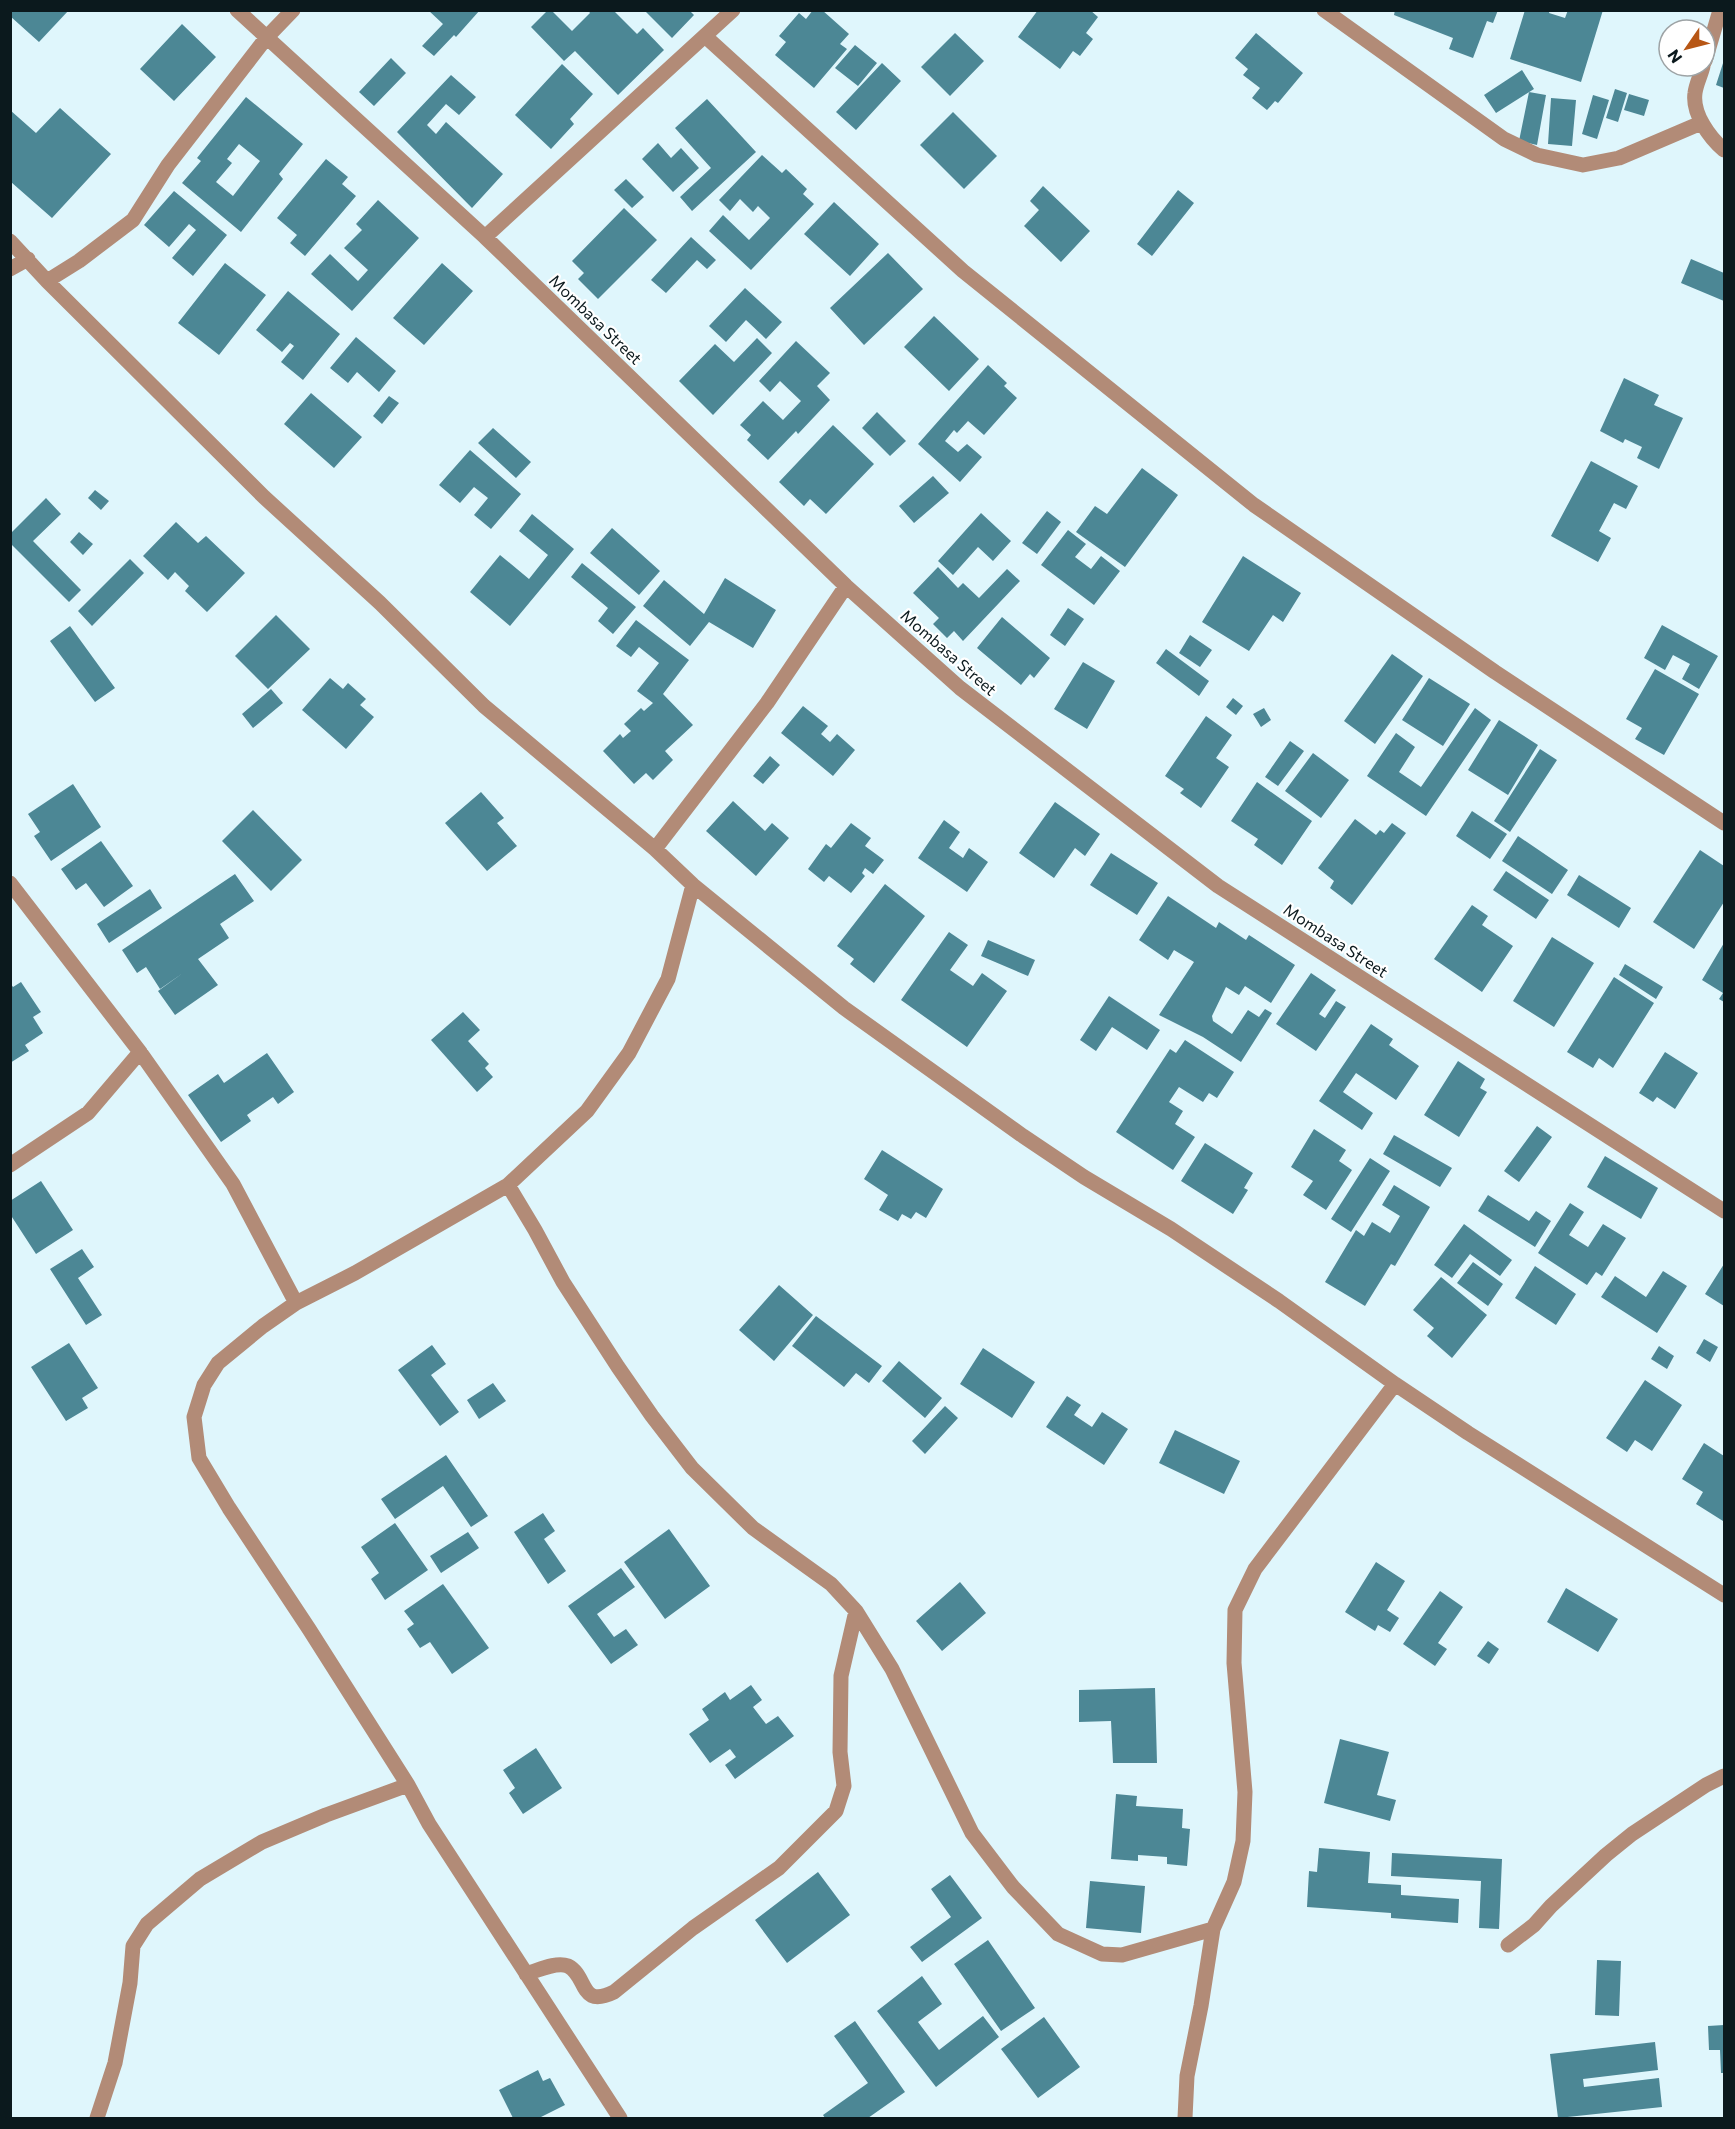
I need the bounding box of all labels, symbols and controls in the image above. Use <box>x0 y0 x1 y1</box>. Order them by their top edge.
north arrow <box>1657 18 1717 78</box>
text: N <box>1663 47 1686 67</box>
street label: Mombasa Street <box>546 270 646 368</box>
street label: Mombasa Street <box>897 605 1001 699</box>
street label: Mombasa Street <box>1280 899 1392 981</box>

